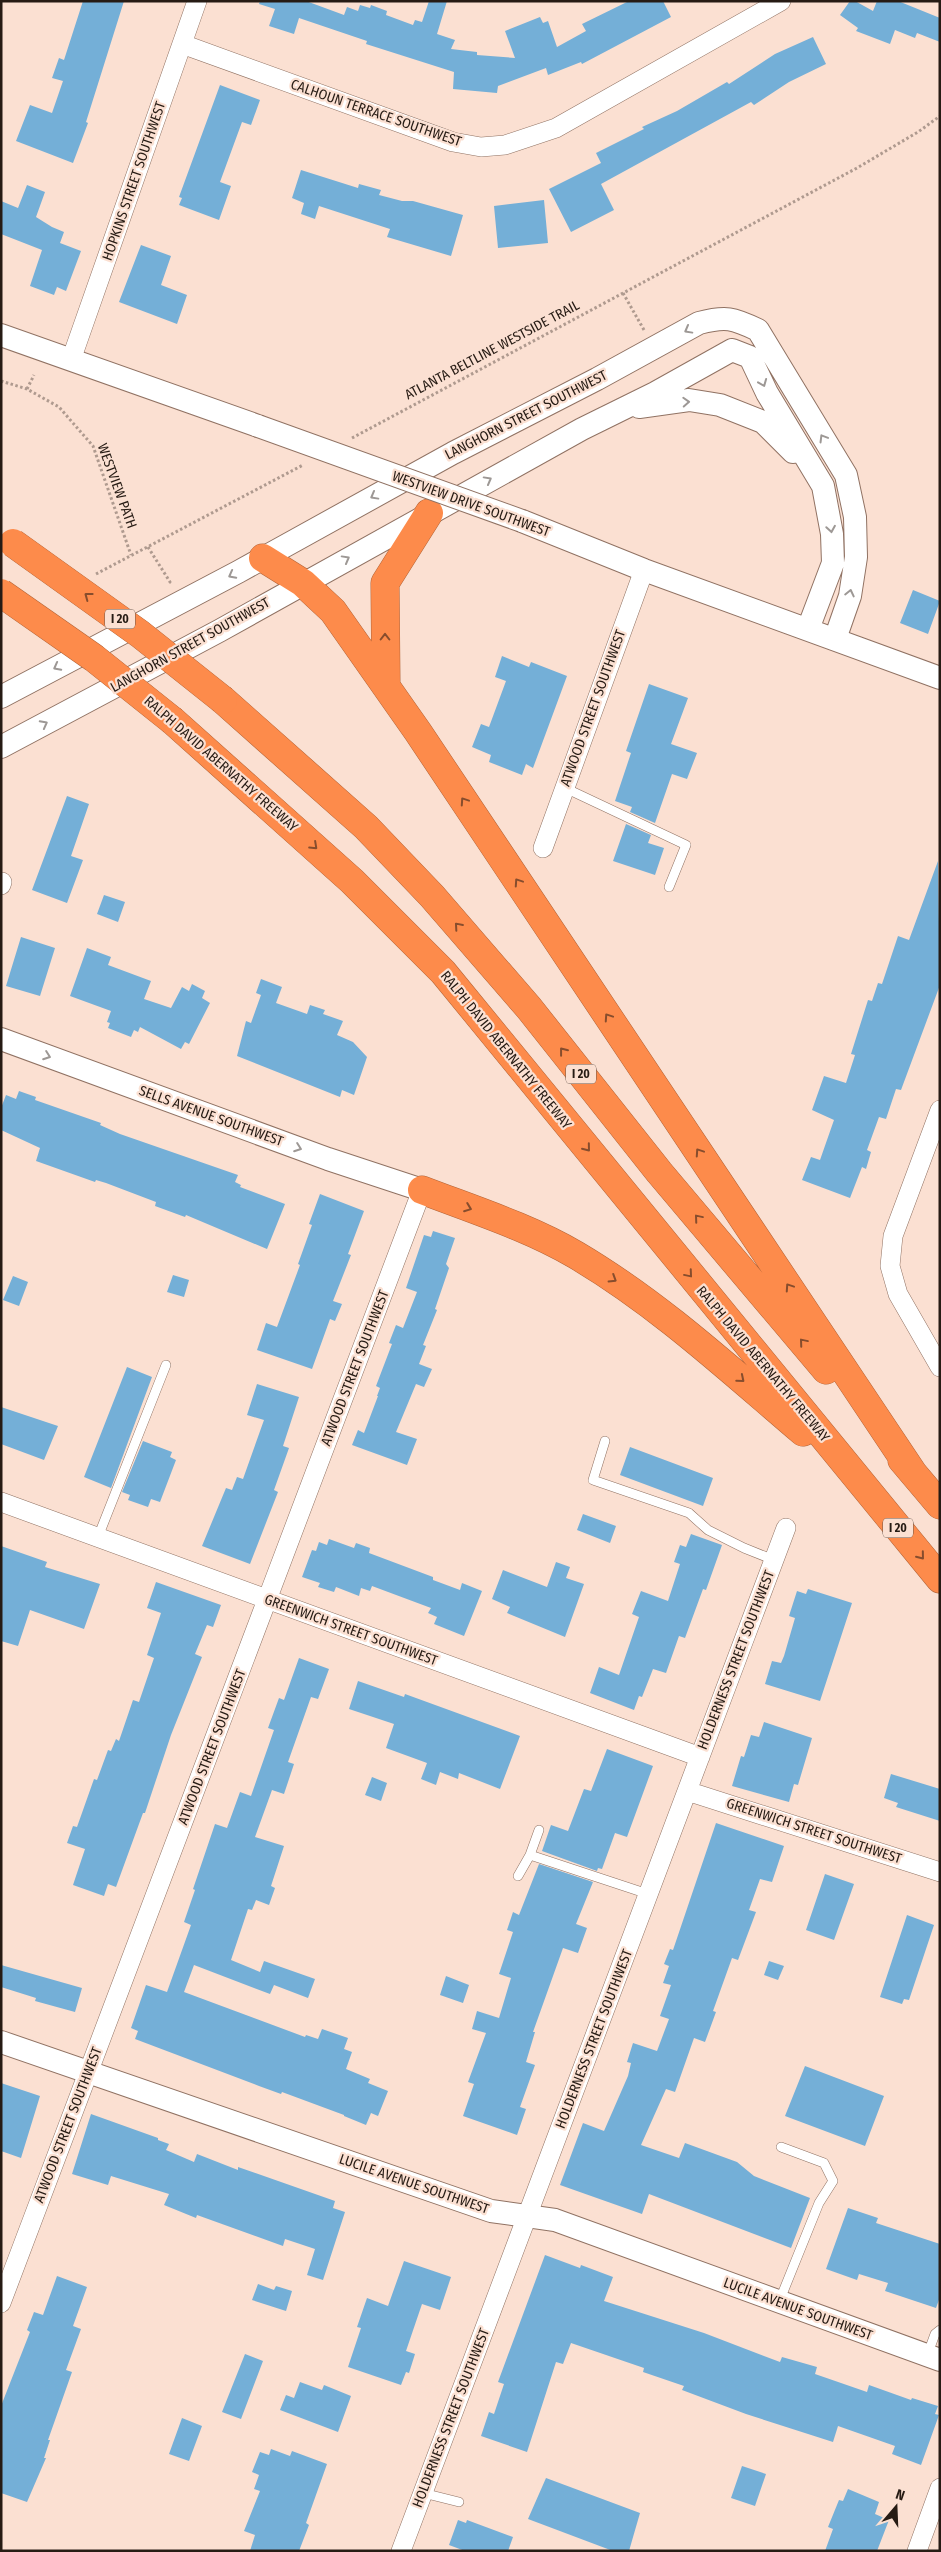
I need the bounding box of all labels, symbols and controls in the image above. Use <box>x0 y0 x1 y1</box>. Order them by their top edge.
street label: CALHOUN TERRACE SOUTHWEST <box>288 76 464 150</box>
street label: HOPKINS STREET SOUTHWEST <box>99 99 169 263</box>
street label: ATLANTA BELTLINE WESTSIDE TRAIL <box>402 297 582 403</box>
one-way arrow <box>684 323 693 333</box>
street label: LANGHORN STREET SOUTHWEST <box>442 366 610 463</box>
one-way arrow <box>757 378 768 387</box>
one-way arrow <box>683 396 691 407</box>
one-way arrow <box>820 435 830 444</box>
street label: WESTVIEW PATH <box>94 441 140 531</box>
street label: WESTVIEW DRIVE SOUTHWEST <box>390 468 553 541</box>
one-way arrow <box>482 476 491 486</box>
one-way arrow <box>371 490 380 500</box>
one-way arrow <box>825 525 836 533</box>
one-way arrow <box>340 555 349 565</box>
one-way arrow <box>228 569 237 579</box>
one-way arrow <box>844 588 855 597</box>
one-way arrow <box>85 593 94 601</box>
street label: LANGHORN STREET SOUTHWEST <box>107 594 273 696</box>
road number: I 20 <box>105 610 135 628</box>
street label: ATWOOD STREET SOUTHWEST <box>557 627 629 789</box>
one-way arrow <box>380 633 390 640</box>
one-way arrow <box>54 661 63 671</box>
street label: RALPH DAVID ABERNATHY FREEWAY <box>141 693 301 835</box>
one-way arrow <box>39 720 48 730</box>
one-way arrow <box>460 797 470 806</box>
one-way arrow <box>309 840 318 849</box>
one-way arrow <box>515 878 524 887</box>
one-way arrow <box>455 923 464 932</box>
street label: RALPH DAVID ABERNATHY FREEWAY <box>437 968 575 1132</box>
one-way arrow <box>605 1013 614 1023</box>
one-way arrow <box>560 1048 568 1057</box>
one-way arrow <box>42 1050 51 1060</box>
road number: I 20 <box>566 1064 596 1084</box>
street label: SELLS AVENUE SOUTHWEST <box>137 1082 286 1150</box>
one-way arrow <box>293 1142 302 1152</box>
one-way arrow <box>581 1143 590 1152</box>
one-way arrow <box>695 1148 705 1157</box>
one-way arrow <box>463 1202 471 1212</box>
one-way arrow <box>695 1215 703 1224</box>
one-way arrow <box>684 1269 693 1278</box>
one-way arrow <box>607 1273 617 1282</box>
street label: RALPH DAVID ABERNATHY FREEWAY <box>693 1283 833 1445</box>
one-way arrow <box>786 1283 795 1293</box>
street label: ATWOOD STREET SOUTHWEST <box>317 1287 393 1448</box>
one-way arrow <box>800 1339 808 1348</box>
one-way arrow <box>735 1374 744 1383</box>
road number: I 20 <box>883 1519 913 1538</box>
one-way arrow <box>915 1550 923 1559</box>
street label: HOLDERNESS STREET SOUTHWEST <box>694 1568 778 1752</box>
street label: GREENWICH STREET SOUTHWEST <box>262 1591 440 1669</box>
street label: ATWOOD STREET SOUTHWEST <box>174 1666 250 1827</box>
street label: GREENWICH STREET SOUTHWEST <box>724 1795 904 1868</box>
street label: HOLDERNESS STREET SOUTHWEST <box>552 1947 636 2131</box>
street label: ATWOOD STREET SOUTHWEST <box>30 2044 106 2205</box>
street label: LUCILE AVENUE SOUTHWEST <box>337 2150 492 2218</box>
street label: LUCILE AVENUE SOUTHWEST <box>721 2274 875 2344</box>
street label: HOLDERNESS STREET SOUTHWEST <box>409 2326 493 2510</box>
north arrow <box>871 2482 921 2532</box>
text: N <box>893 2486 907 2505</box>

